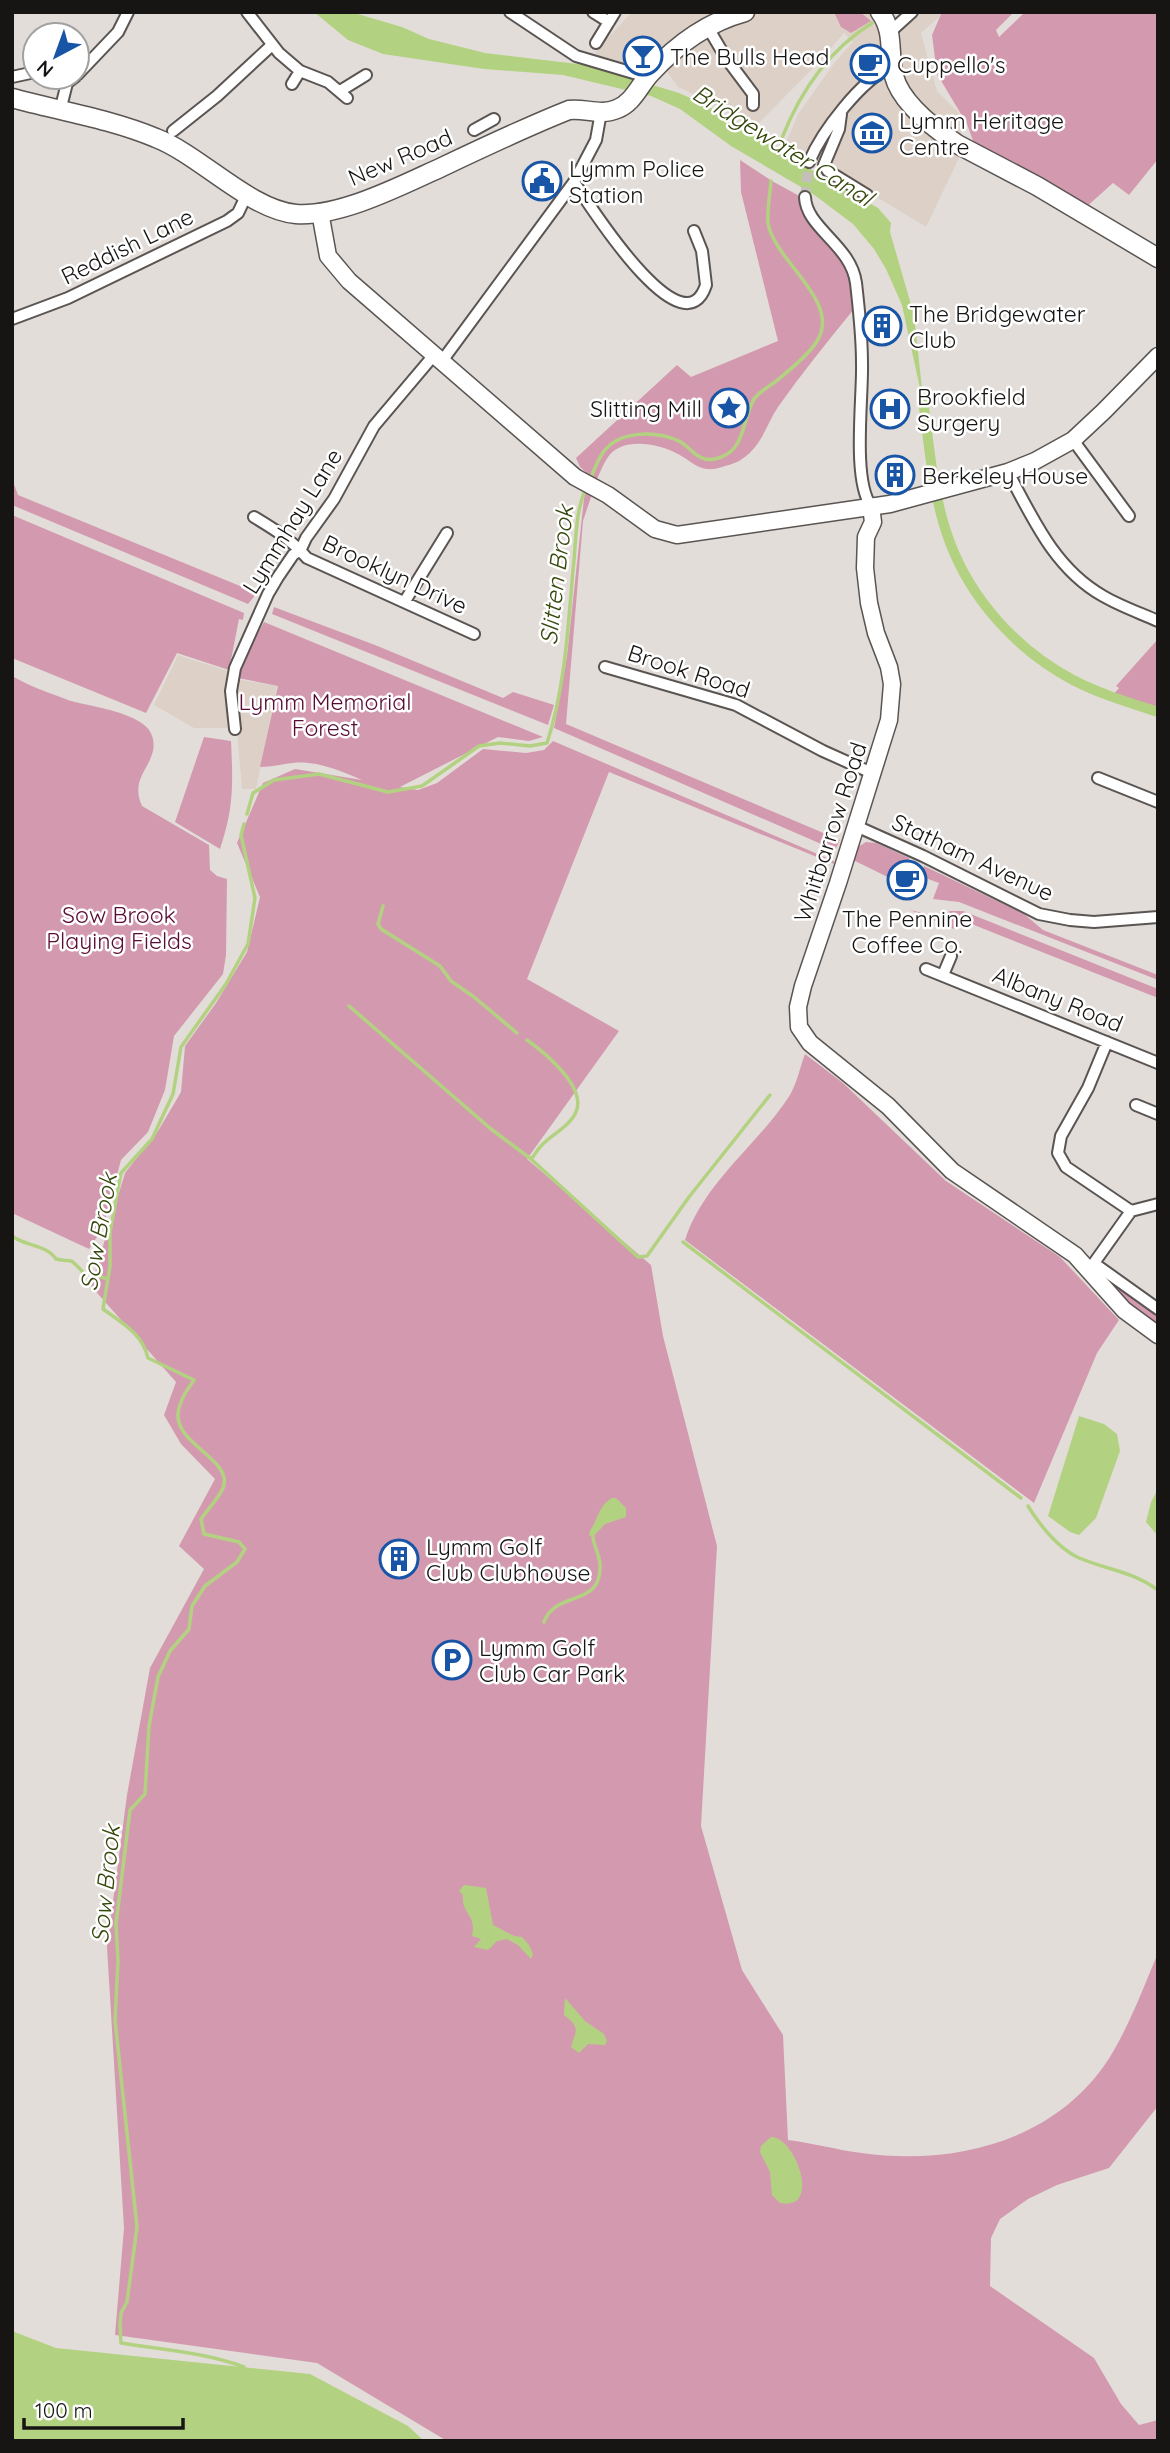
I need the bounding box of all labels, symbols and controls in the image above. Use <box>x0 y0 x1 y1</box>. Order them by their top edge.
north arrow <box>21 21 91 91</box>
bar icon: The Bulls Head <box>622 35 664 77</box>
place label: The Bulls Head <box>670 42 829 71</box>
cafe icon: Cuppello's <box>849 43 891 85</box>
place label: Cuppello's <box>897 50 1005 79</box>
text: N <box>32 55 58 82</box>
water label: Bridgewater Canal <box>687 77 881 214</box>
place label: Lymm Heritage Centre <box>899 106 1064 161</box>
museum icon: Lymm Heritage Centre <box>851 112 893 154</box>
street label: New Road <box>344 122 456 192</box>
place label: Lymm Police Station <box>569 154 705 209</box>
public building icon: Lymm Police Station <box>521 160 563 202</box>
street label: Reddish Lane <box>56 201 198 291</box>
place label: The Bridgewater Club <box>909 299 1086 354</box>
building icon: The Bridgewater Club <box>861 305 903 347</box>
place label: Brookfield Surgery <box>917 382 1026 437</box>
place icon: Slitting Mill <box>708 387 750 429</box>
hospital icon: Brookfield Surgery <box>869 388 911 430</box>
place label: Slitting Mill <box>590 394 702 423</box>
street label: Lymmhay Lane <box>236 443 348 599</box>
building icon: Berkeley House <box>874 454 916 496</box>
place label: Berkeley House <box>922 461 1088 490</box>
water label: Slitten Brook <box>533 501 580 647</box>
street label: Brooklyn Drive <box>318 528 472 620</box>
street label: Brook Road <box>624 638 754 704</box>
park label: Lymm Memorial Forest <box>239 687 411 742</box>
street label: Whitbarrow Road <box>787 738 873 926</box>
street label: Statham Avenue <box>887 807 1059 907</box>
cafe icon: The Pennine Coffee Co. <box>886 859 928 901</box>
park label: Sow Brook Playing Fields <box>46 900 192 955</box>
place label: The Pennine Coffee Co. <box>842 904 972 959</box>
street label: Albany Road <box>989 960 1127 1038</box>
water label: Sow Brook <box>73 1169 123 1293</box>
place label: Lymm Golf Club Clubhouse <box>426 1532 591 1587</box>
building icon: Lymm Golf Club Clubhouse <box>378 1538 420 1580</box>
place label: Lymm Golf Club Car Park <box>479 1633 625 1688</box>
parking icon: Lymm Golf Club Car Park <box>431 1639 473 1681</box>
water label: Sow Brook <box>84 1821 126 1945</box>
scale bar <box>24 2386 184 2430</box>
text: 100 m <box>35 2397 93 2423</box>

